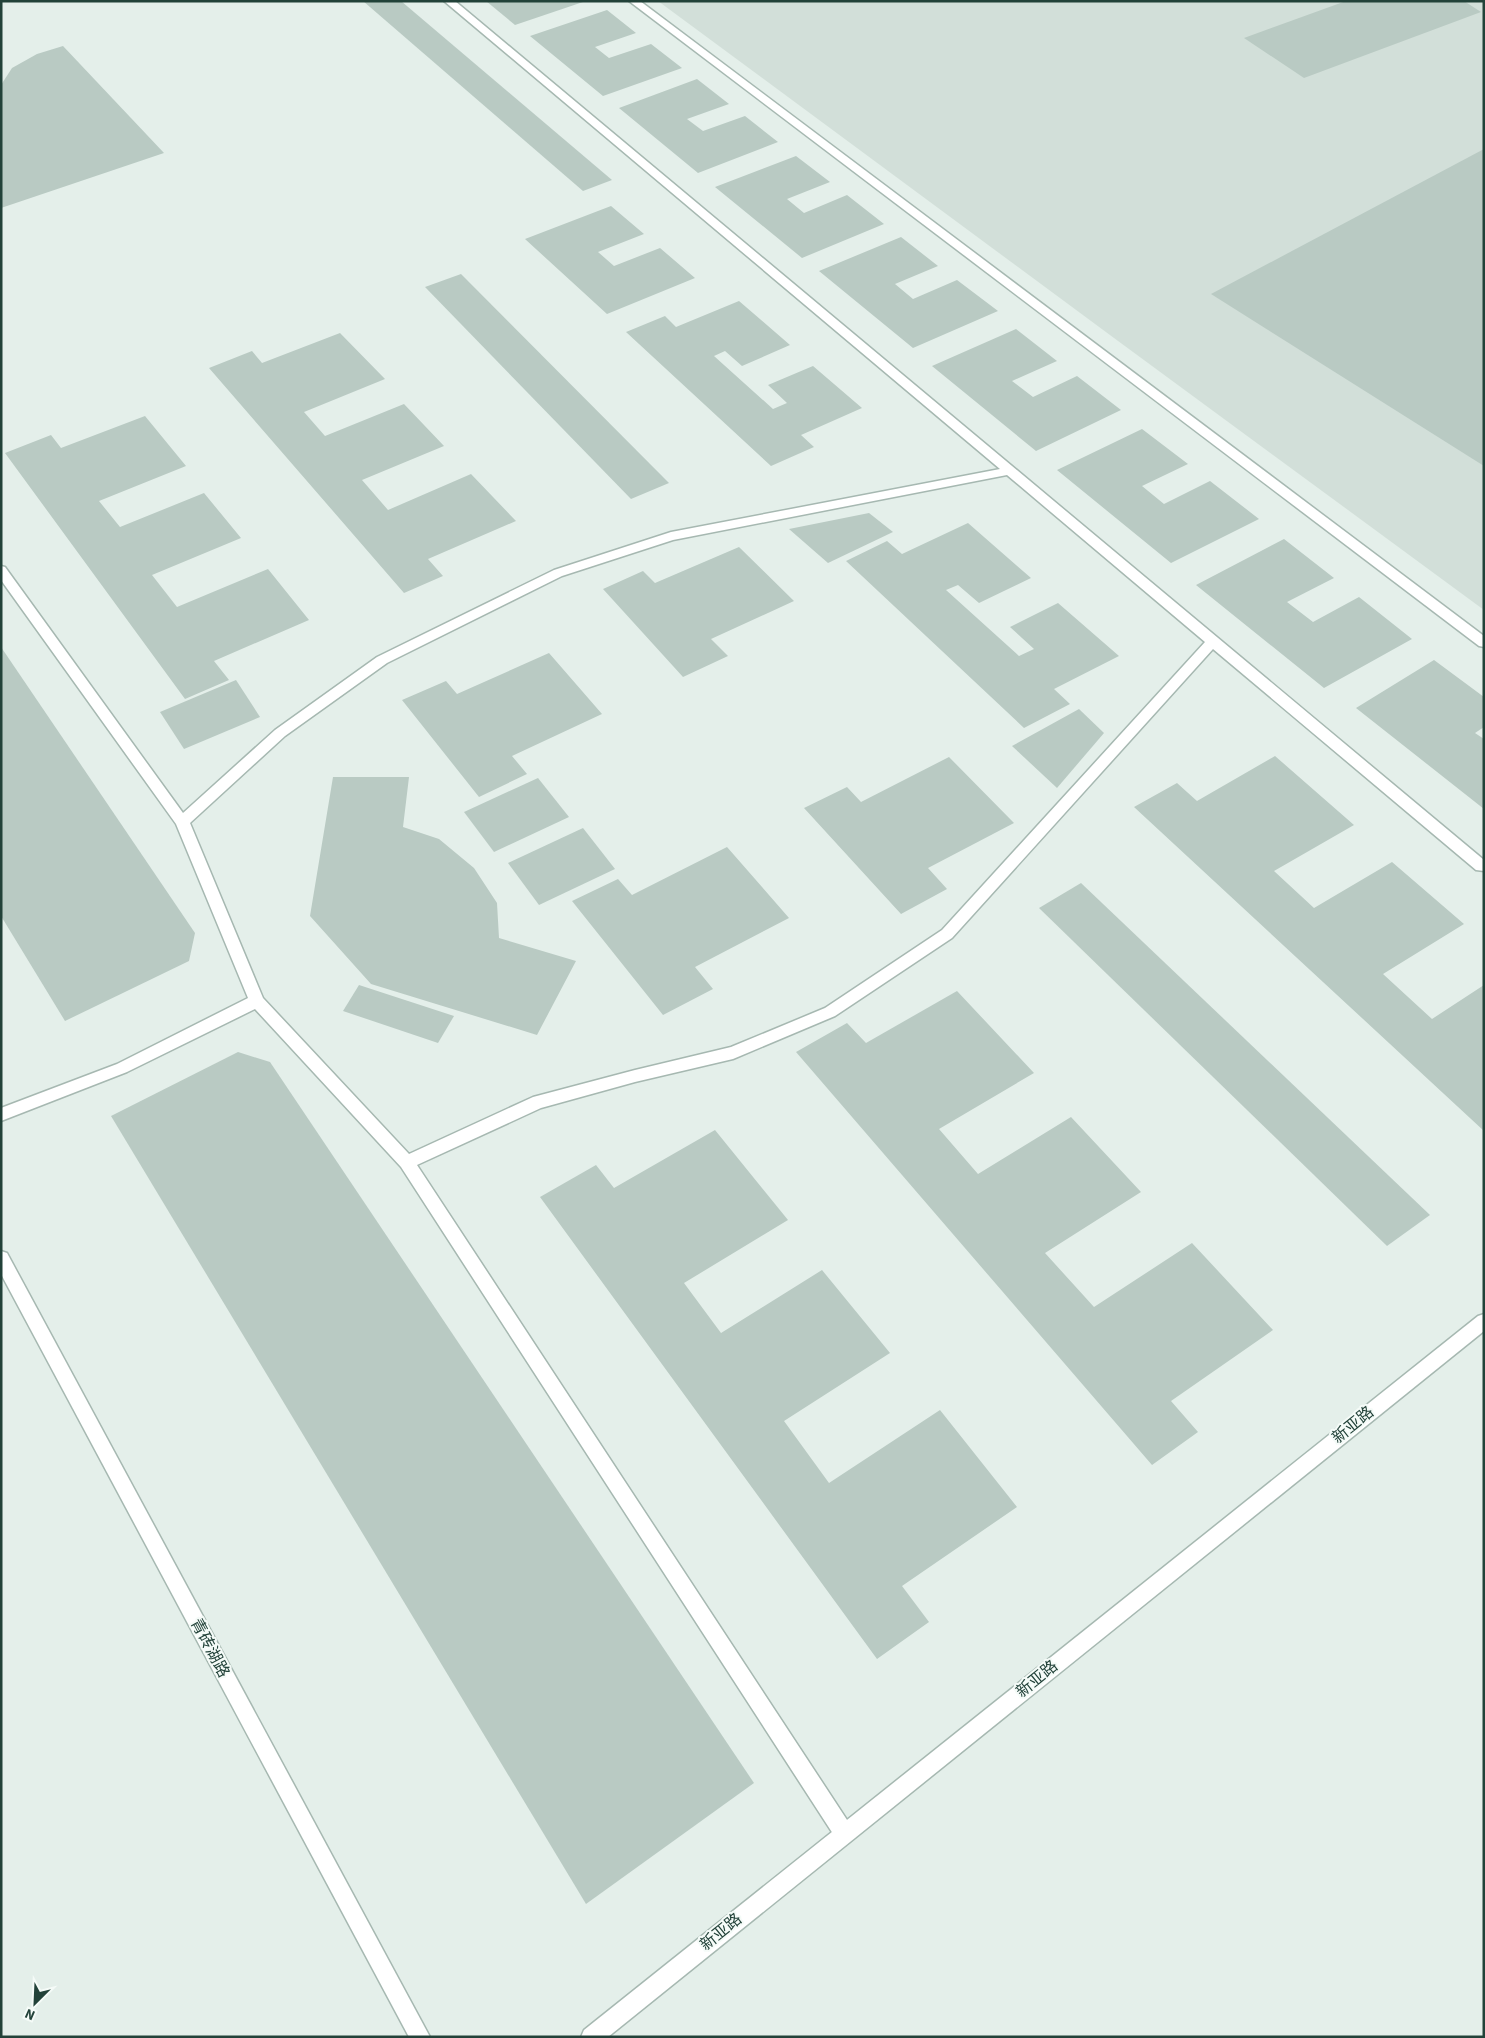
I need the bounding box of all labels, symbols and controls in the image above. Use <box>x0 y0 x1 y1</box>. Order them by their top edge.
street label: 新亚路 <box>1327 1401 1379 1449</box>
street label: 青砖湖路 <box>185 1615 235 1681</box>
street label: 新亚路 <box>1011 1655 1063 1703</box>
street label: 新亚路 <box>695 1908 747 1956</box>
north arrow <box>10 1978 60 2028</box>
text: N <box>22 2003 38 2025</box>

